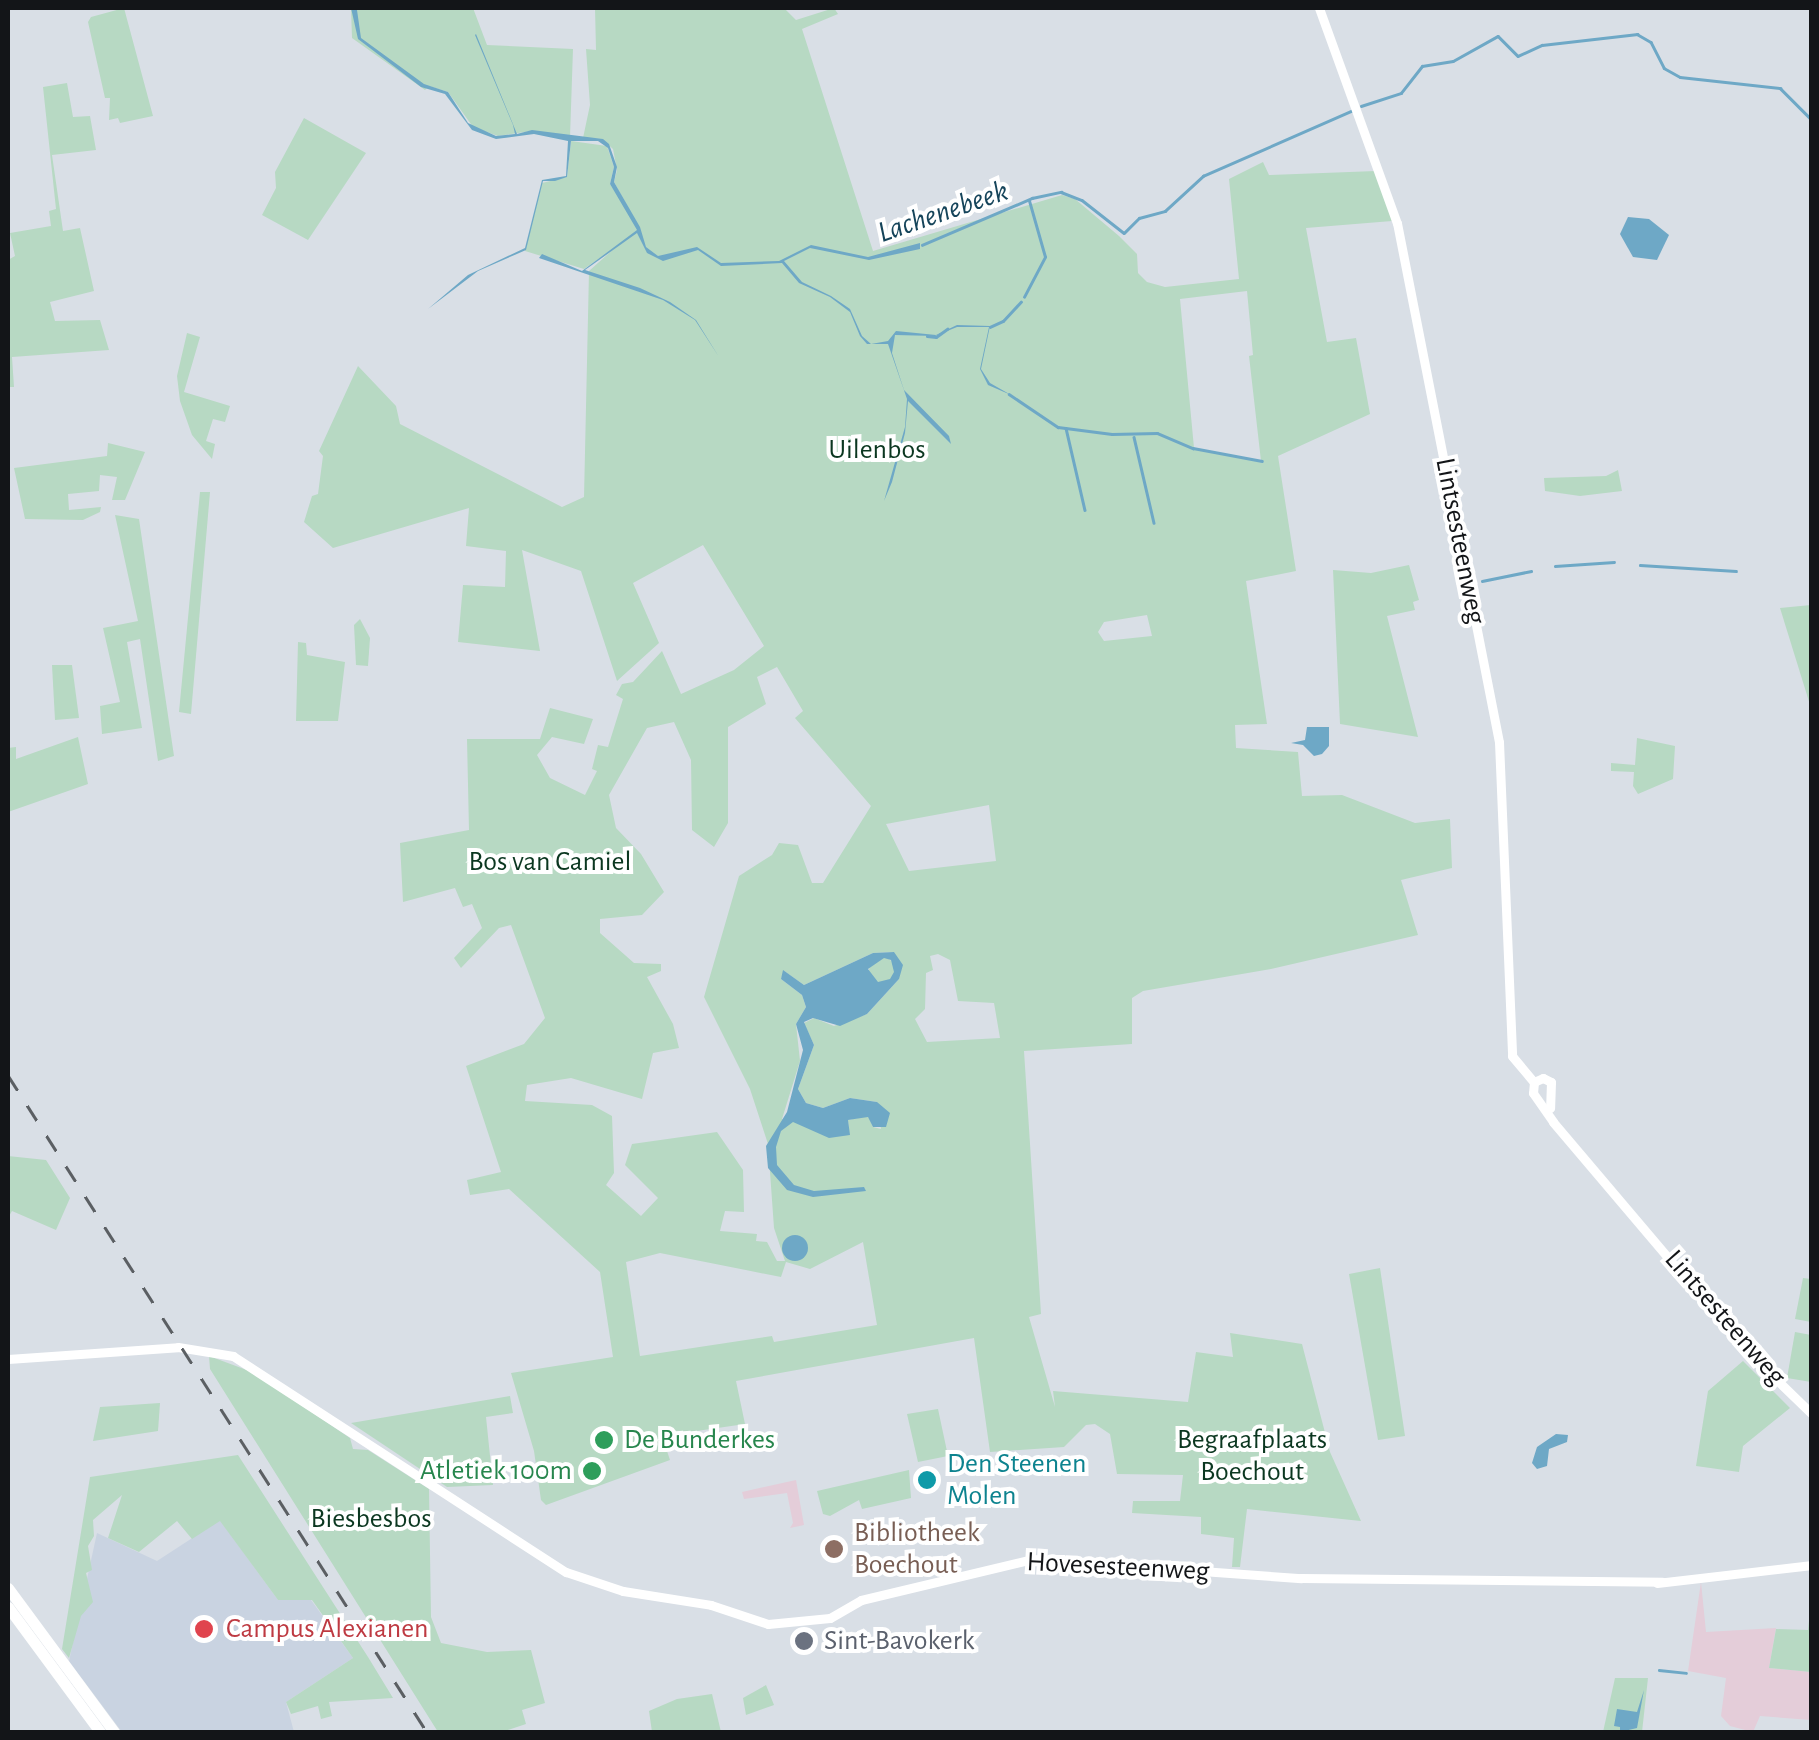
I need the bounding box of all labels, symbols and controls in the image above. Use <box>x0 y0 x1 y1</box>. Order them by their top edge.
water label: Lachenebeek <box>873 173 1013 251</box>
park label: Uilenbos <box>828 433 926 467</box>
street label: Lintsesteenweg <box>1427 455 1493 627</box>
park label: Bos van Camiel <box>469 845 631 879</box>
street label: Lintsesteenweg <box>1657 1243 1793 1393</box>
place label: De Bunderkes <box>624 1423 775 1457</box>
park label: Begraafplaats Boechout <box>1177 1423 1327 1489</box>
marker: De Bunderkes <box>593 1429 615 1451</box>
place label: Den Steenen Molen <box>947 1447 1086 1513</box>
place label: Atletiek 100m <box>420 1454 572 1488</box>
marker: Atletiek 100m <box>581 1460 603 1482</box>
marker: Den Steenen Molen <box>916 1469 938 1491</box>
park label: Biesbesbos <box>310 1502 432 1536</box>
place label: Bibliotheek Boechout <box>854 1516 980 1582</box>
marker: Bibliotheek Boechout <box>823 1538 845 1560</box>
street label: Hovesesteenweg <box>1026 1545 1210 1589</box>
place label: Campus Alexianen <box>226 1612 429 1646</box>
marker: Campus Alexianen <box>191 1616 217 1642</box>
place label: Sint-Bavokerk <box>824 1624 975 1658</box>
marker: Sint-Bavokerk <box>793 1630 815 1652</box>

